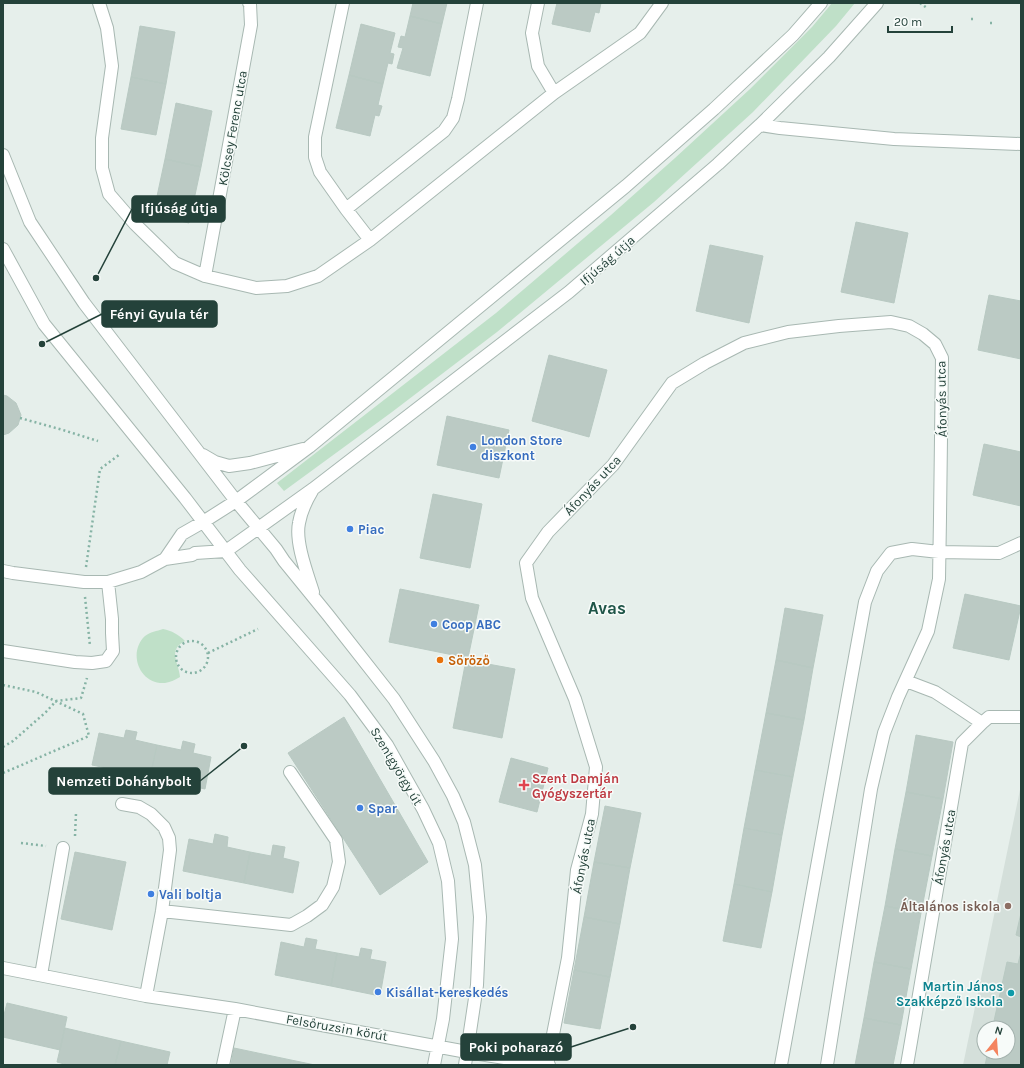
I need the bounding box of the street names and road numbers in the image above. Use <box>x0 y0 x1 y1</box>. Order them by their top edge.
street label: Kölcsey Ferenc utca <box>215 69 250 187</box>
street label: Ifjúság útja <box>577 232 638 288</box>
street label: Áfonyás utca <box>931 361 950 437</box>
street label: Áfonyás utca <box>559 451 624 518</box>
street label: Szentgyörgy út <box>367 725 426 808</box>
street label: Áfonyás utca <box>928 808 959 886</box>
street label: Áfonyás utca <box>567 817 598 895</box>
street label: Felsőruzsin körút <box>285 1011 389 1044</box>

